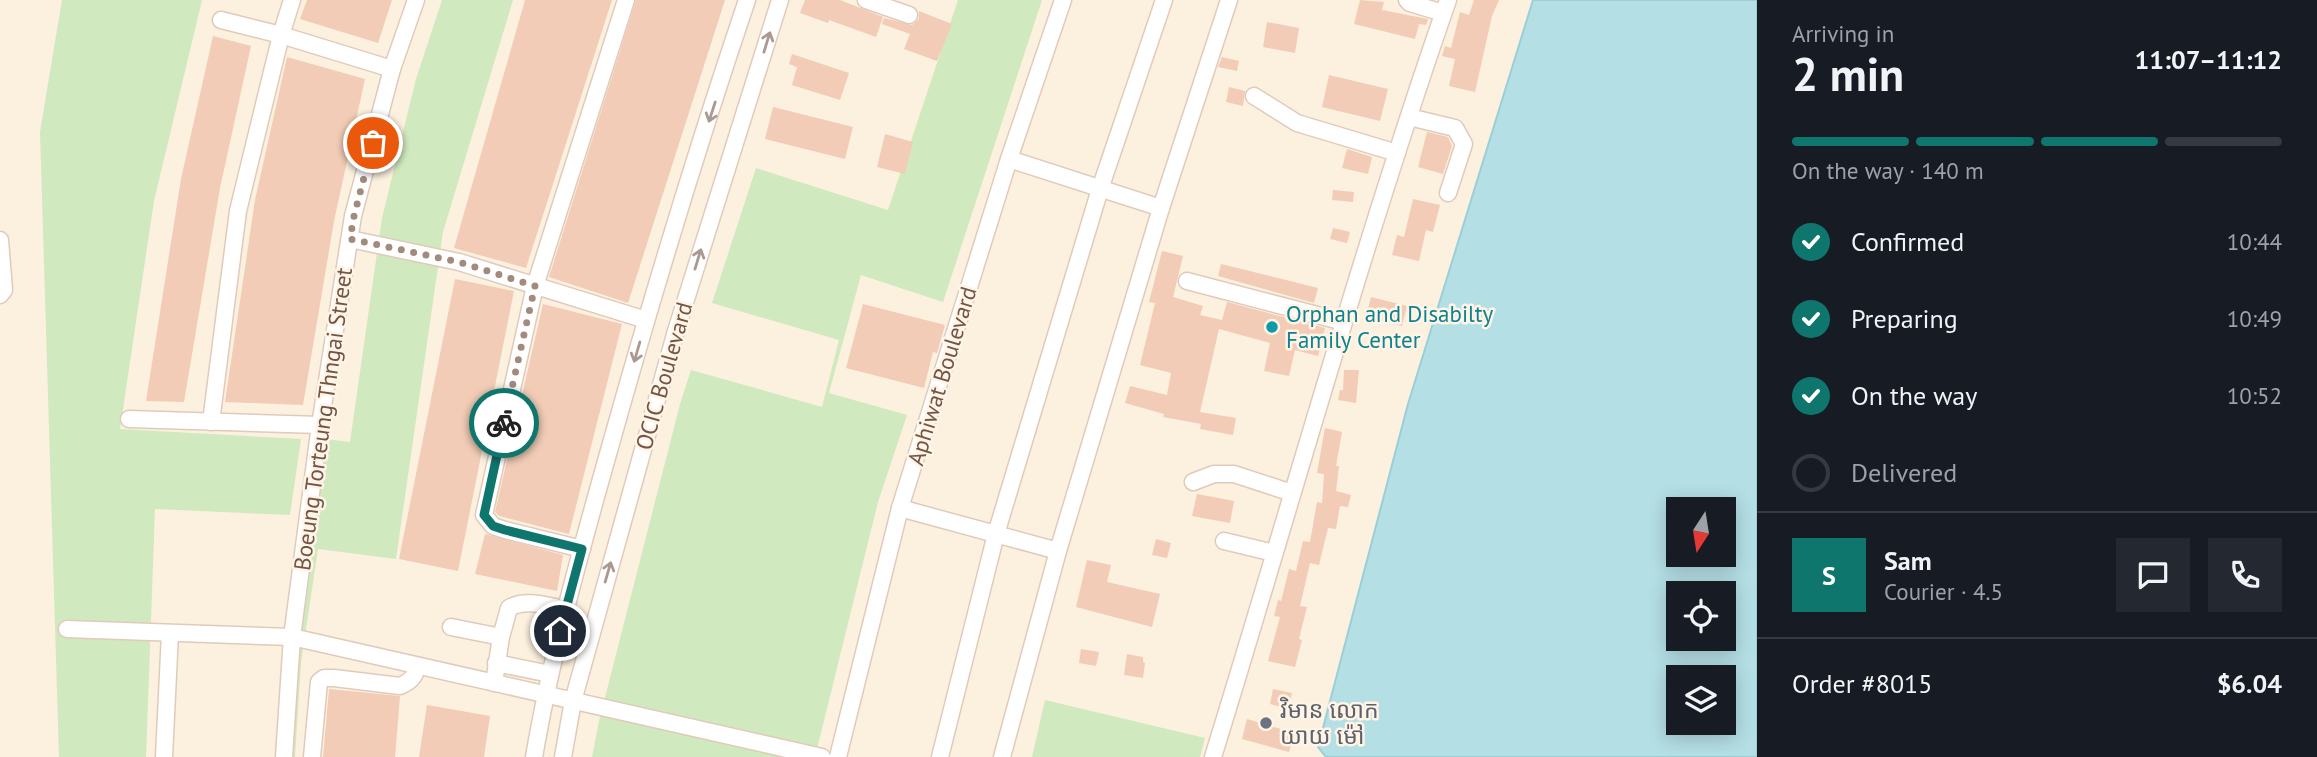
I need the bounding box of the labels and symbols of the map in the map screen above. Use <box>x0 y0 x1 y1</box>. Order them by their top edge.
one-way arrow <box>761 31 774 53</box>
one-way arrow <box>704 100 717 122</box>
pin <box>343 113 403 173</box>
one-way arrow <box>693 248 706 270</box>
street label: Boeung Torteung Thngai Street <box>287 265 358 572</box>
street label: Aphiwat Boulevard <box>901 283 983 469</box>
street label: OCIC Boulevard <box>629 298 698 453</box>
place label: Orphan and Disabilty Family Center <box>1286 299 1494 354</box>
marker: Orphan and Disabilty Family Center <box>1264 319 1280 335</box>
one-way arrow <box>629 341 642 363</box>
courier <box>469 388 539 458</box>
north arrow <box>1666 497 1736 567</box>
one-way arrow <box>603 561 616 583</box>
pin <box>530 601 590 661</box>
place label: វិមាន លោក យាយ ម៉ៅ <box>1280 695 1379 750</box>
marker: វិមាន លោក យាយ ម៉ៅ <box>1258 715 1274 731</box>

